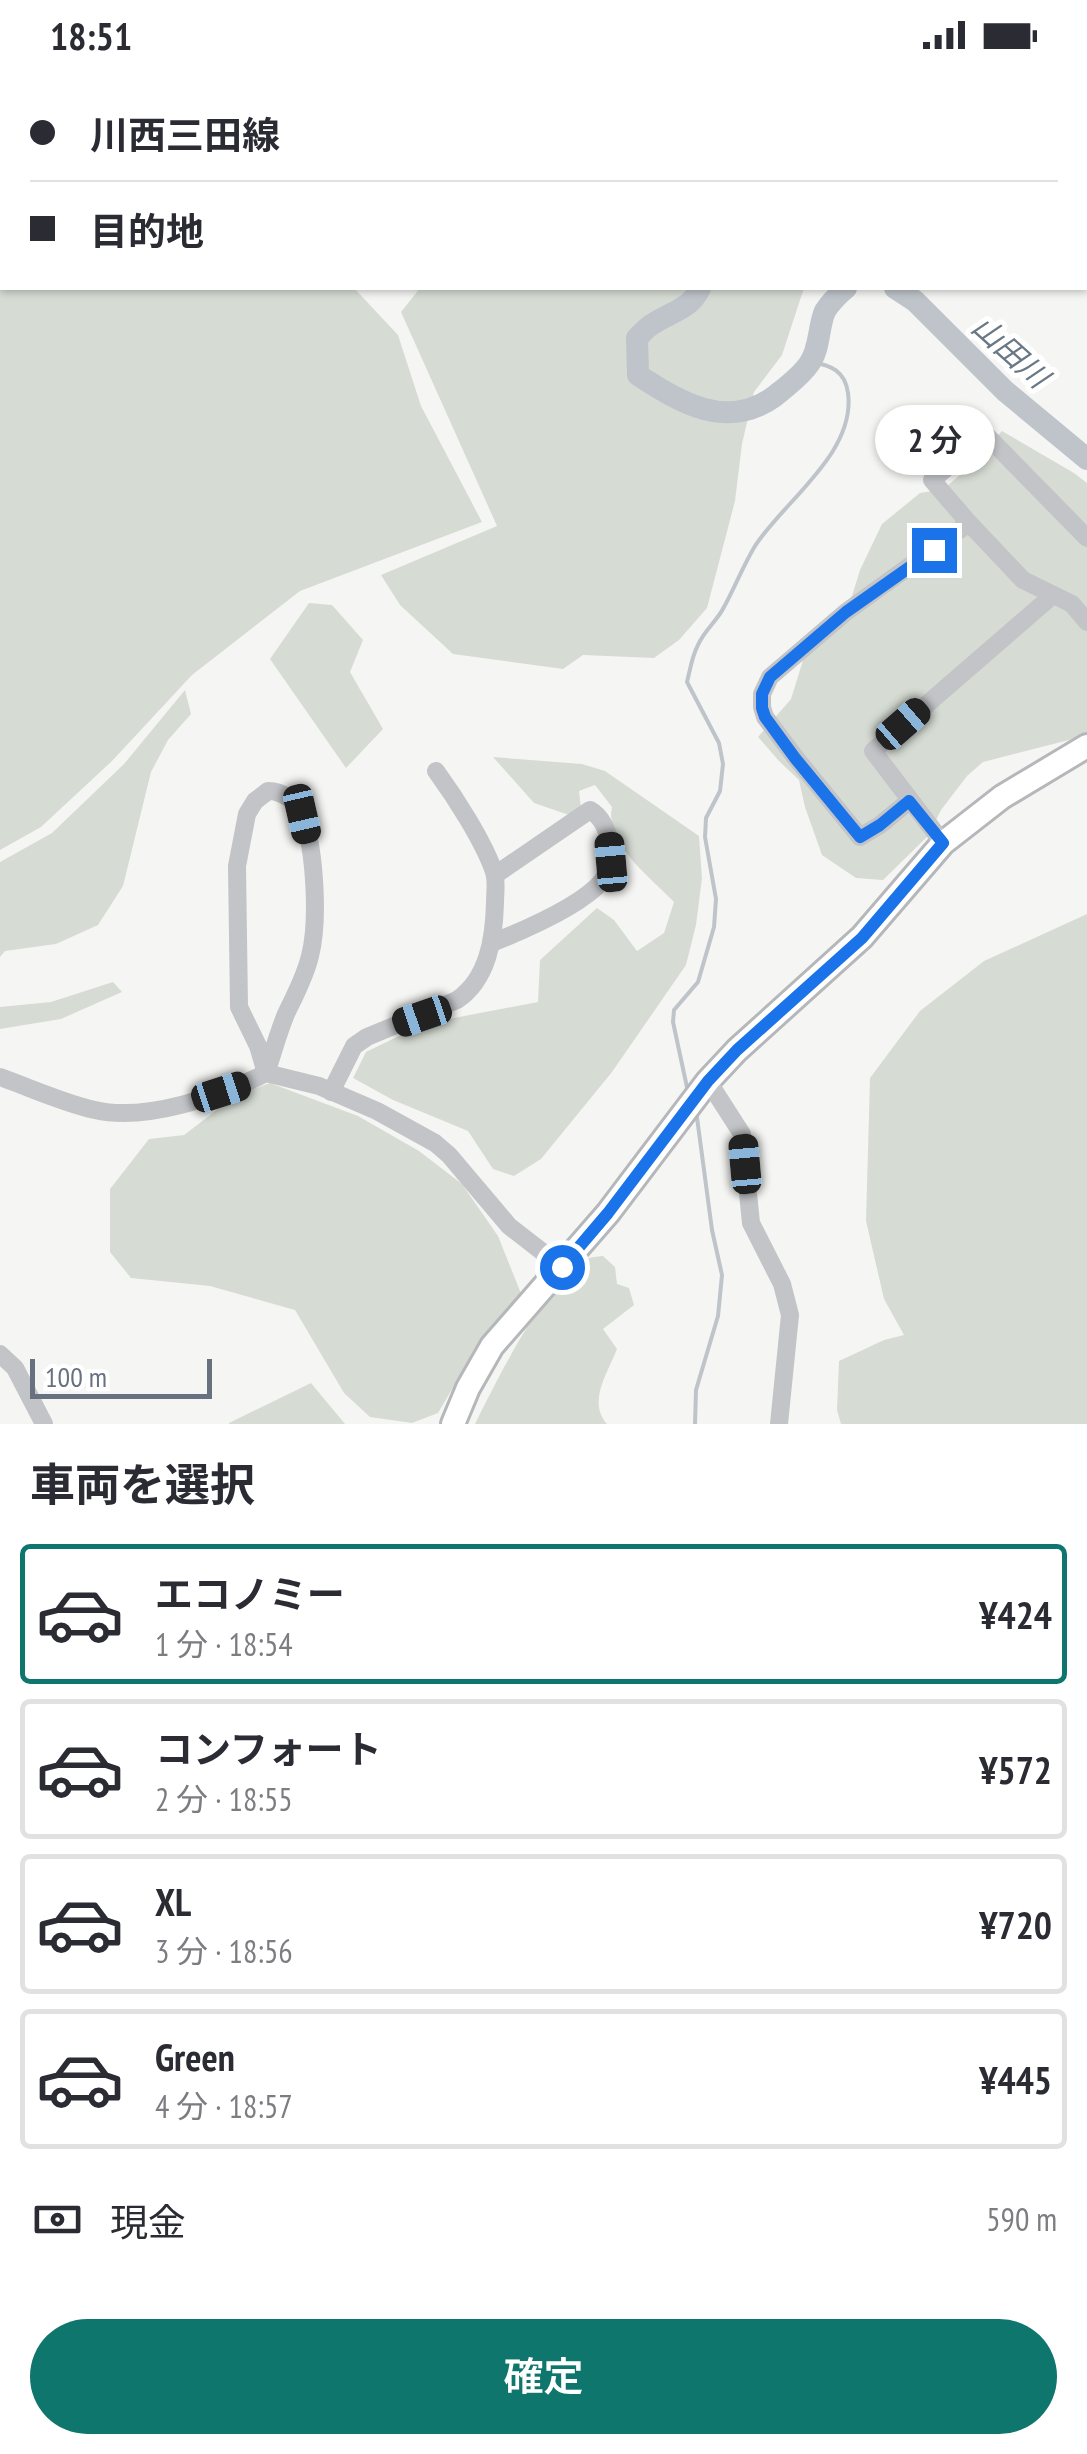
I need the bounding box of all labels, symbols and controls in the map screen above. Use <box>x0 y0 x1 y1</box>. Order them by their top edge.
text: 18:51 <box>50 11 132 60</box>
text: 川西三田線 <box>90 110 280 159</box>
text: 目的地 <box>90 206 204 255</box>
water label: 山田川 <box>965 306 1060 398</box>
callout: 2 分 <box>874 405 994 475</box>
text: 2 分 <box>908 419 962 461</box>
route end <box>912 528 957 573</box>
car <box>871 693 935 755</box>
car <box>281 781 323 847</box>
car <box>593 831 629 893</box>
car <box>389 992 455 1040</box>
car <box>188 1068 254 1116</box>
car <box>727 1133 763 1195</box>
route start <box>540 1245 585 1290</box>
scale bar <box>30 1354 212 1398</box>
text: 100 m <box>45 1358 107 1395</box>
text: 車両を選択 <box>30 1455 255 1513</box>
icon: car <box>35 1569 125 1659</box>
text: エコノミー <box>155 1569 345 1618</box>
text: ¥424 <box>979 1590 1052 1639</box>
text: 1 分 · 18:54 <box>155 1623 293 1665</box>
icon: car <box>35 1724 125 1814</box>
text: コンフォート <box>155 1724 382 1773</box>
text: ¥572 <box>979 1745 1052 1794</box>
text: 2 分 · 18:55 <box>155 1778 293 1820</box>
text: XL <box>155 1877 191 1926</box>
icon: car <box>35 1879 125 1969</box>
text: ¥720 <box>979 1900 1052 1949</box>
text: 3 分 · 18:56 <box>155 1930 293 1972</box>
text: Green <box>155 2032 235 2081</box>
icon: car <box>35 2034 125 2124</box>
text: ¥445 <box>979 2055 1052 2104</box>
text: 4 分 · 18:57 <box>155 2085 293 2127</box>
icon: cash <box>30 2192 85 2247</box>
text: 現金 <box>110 2197 186 2246</box>
text: 590 m <box>986 2198 1057 2240</box>
button: 確定 <box>30 2319 1057 2434</box>

